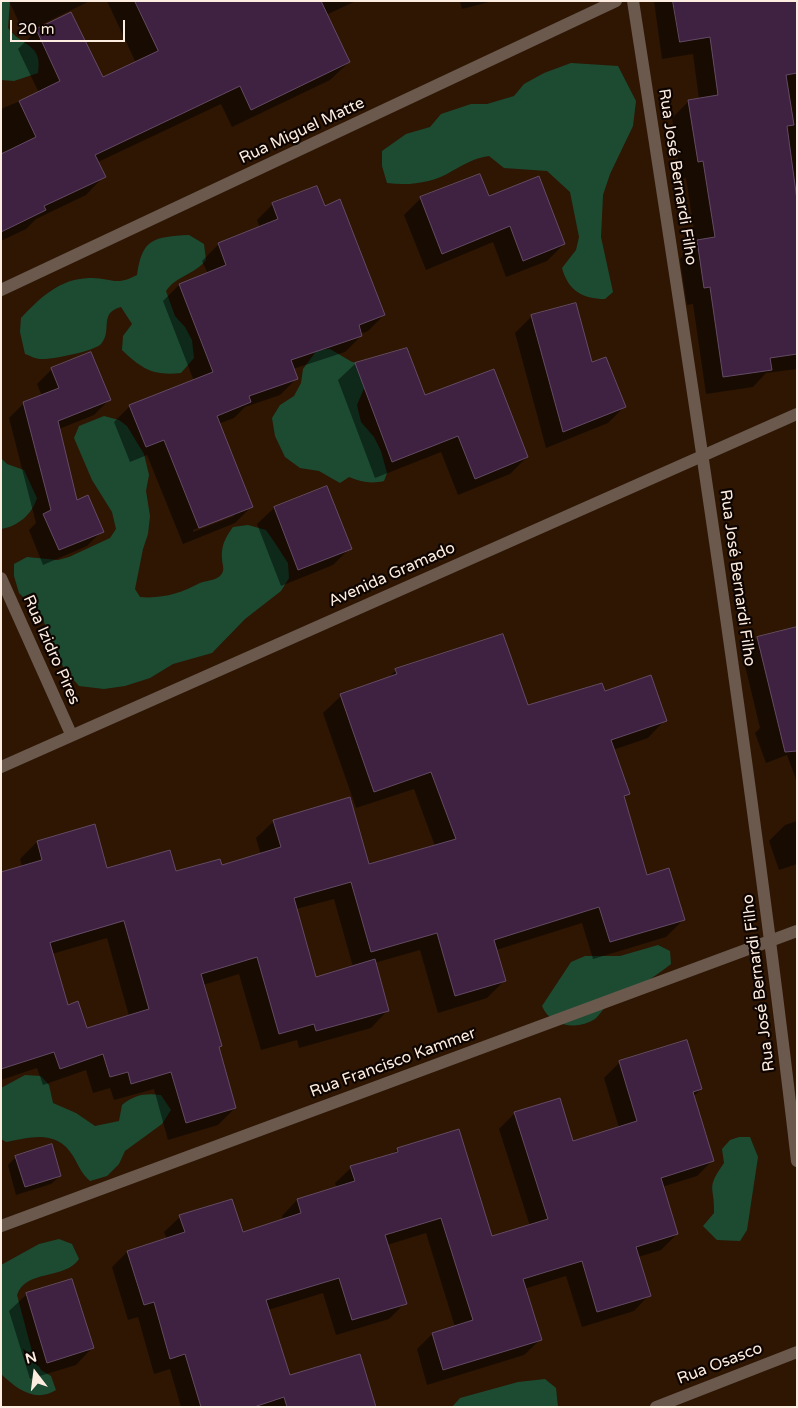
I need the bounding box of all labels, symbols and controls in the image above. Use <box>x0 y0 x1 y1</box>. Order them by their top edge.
scale bar <box>12 10 128 42</box>
text: 20 m <box>18 20 55 38</box>
street label: Rua José Bernardi Filho <box>654 87 700 267</box>
street label: Rua Miguel Matte <box>236 94 368 168</box>
street label: Rua José Bernardi Filho <box>715 488 759 668</box>
street label: Avenida Gramado <box>326 538 458 612</box>
street label: Rua Izidro Pires <box>18 592 84 708</box>
street label: Rua José Bernardi Filho <box>739 893 779 1073</box>
street label: Rua Francisco Kammer <box>307 1024 479 1102</box>
street label: Rua Osasco <box>675 1339 765 1389</box>
north arrow <box>10 1348 60 1398</box>
text: N <box>23 1348 39 1368</box>

